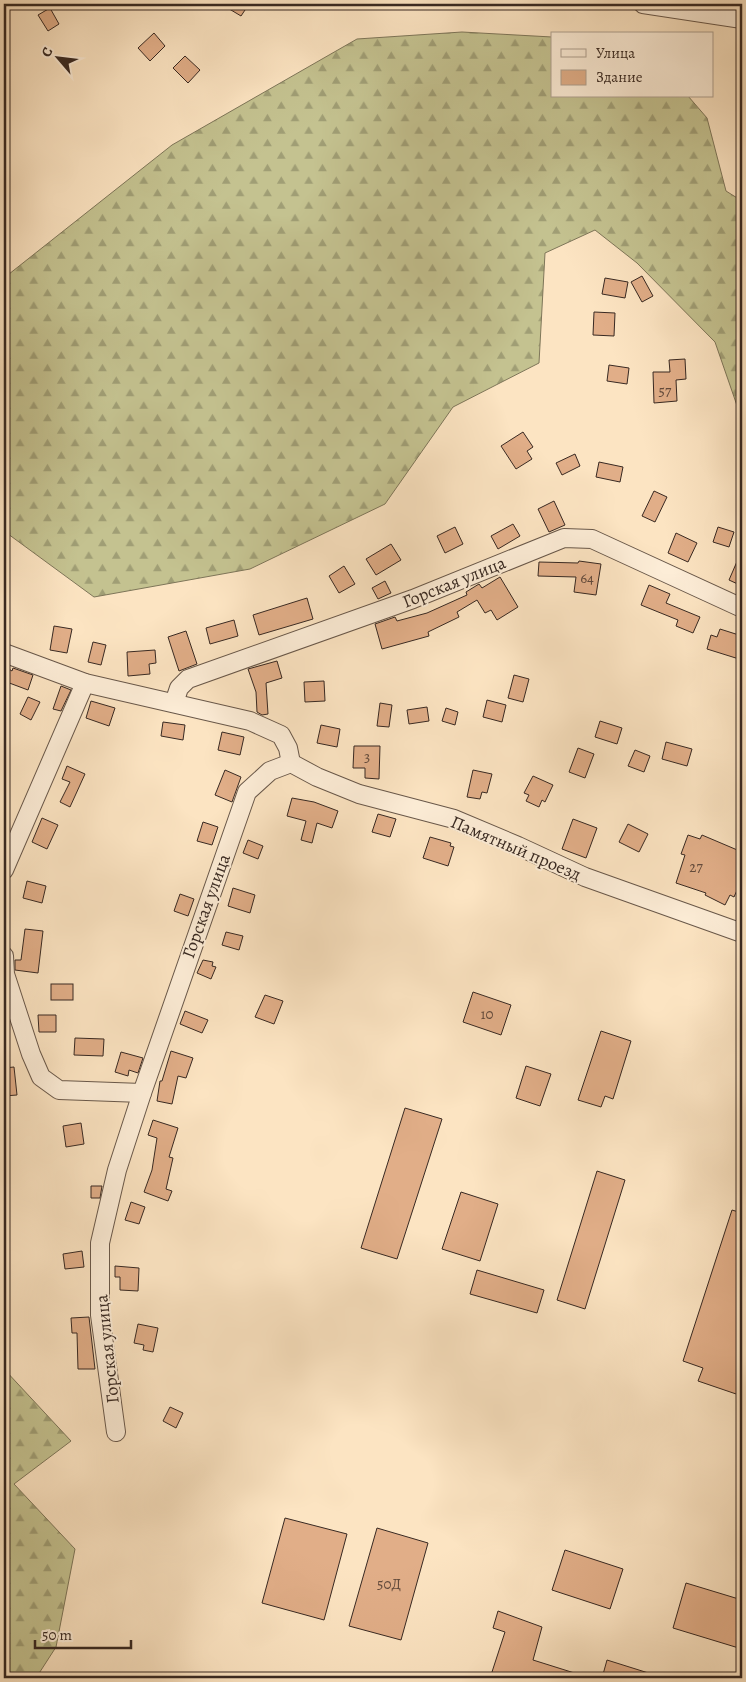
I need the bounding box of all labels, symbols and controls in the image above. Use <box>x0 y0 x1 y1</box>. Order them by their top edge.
north arrow <box>32 32 82 82</box>
legend <box>551 32 714 98</box>
text: Улица <box>596 43 635 63</box>
text: С <box>37 44 58 60</box>
text: Здание <box>596 67 643 87</box>
house number: 57 <box>659 381 672 401</box>
street label: Горская улица <box>399 550 510 614</box>
house number: 64 <box>580 568 594 588</box>
house number: 3 <box>364 747 370 767</box>
street label: Памятный проезд <box>447 810 585 886</box>
street label: Горская улица <box>176 850 236 962</box>
house number: 27 <box>689 857 703 877</box>
house number: 10 <box>480 1004 494 1024</box>
street label: Горская улица <box>89 1293 125 1405</box>
house number: 50Д <box>377 1574 401 1594</box>
scale bar <box>35 1617 131 1649</box>
text: 50 m <box>42 1625 72 1645</box>

